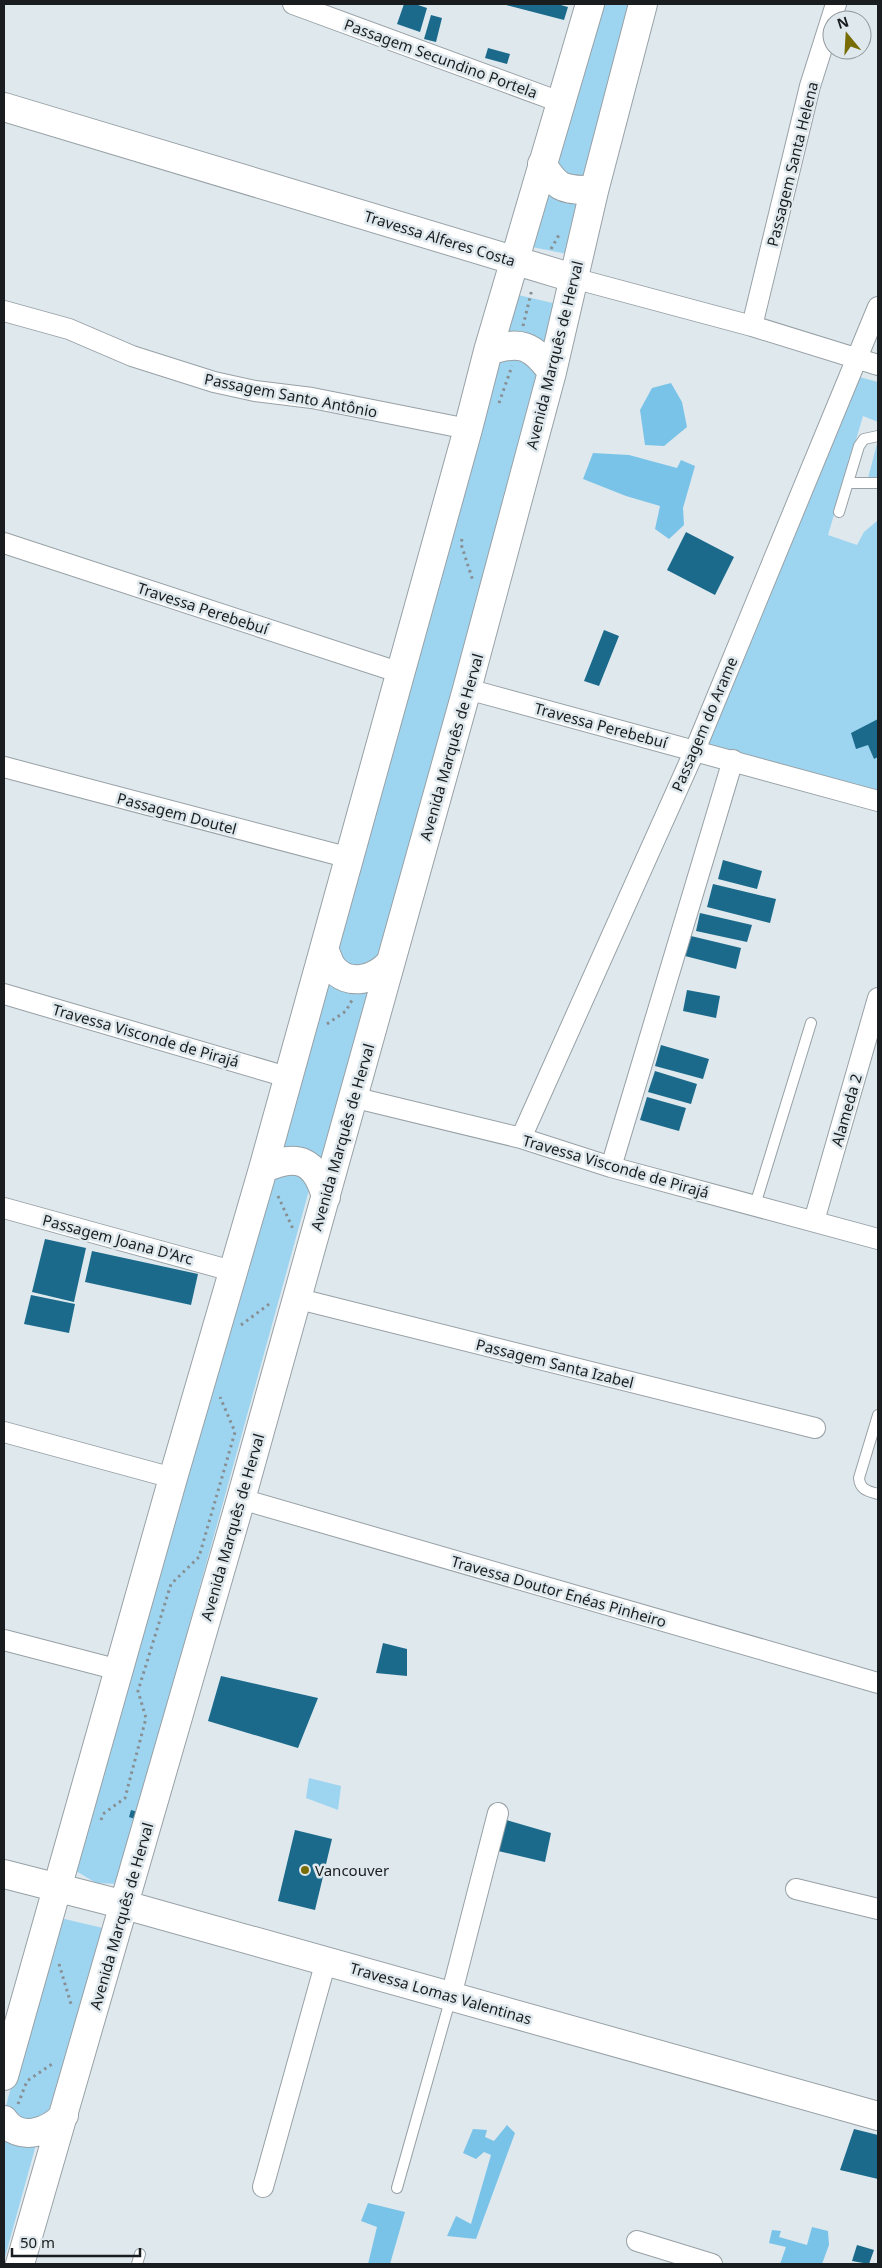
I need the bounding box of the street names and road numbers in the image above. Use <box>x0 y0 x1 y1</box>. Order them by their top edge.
street label: Passagem Secundino Portela <box>342 14 540 102</box>
street label: Passagem Santa Helena <box>762 80 822 248</box>
street label: Travessa Alferes Costa <box>362 206 518 270</box>
street label: Avenida Marquês de Herval <box>521 259 587 451</box>
street label: Passagem Santo Antônio <box>203 368 379 422</box>
street label: Travessa Perebebuí <box>135 577 272 639</box>
street label: Avenida Marquês de Herval <box>415 651 487 843</box>
street label: Passagem do Arame <box>667 654 741 794</box>
street label: Travessa Perebebuí <box>532 698 671 753</box>
street label: Passagem Doutel <box>115 787 239 839</box>
street label: Travessa Visconde de Pirajá <box>50 999 242 1071</box>
street label: Avenida Marquês de Herval <box>306 1041 378 1233</box>
street label: Alameda 2 <box>826 1071 866 1149</box>
street label: Travessa Visconde de Pirajá <box>520 1130 712 1202</box>
street label: Passagem Joana D'Arc <box>41 1209 195 1269</box>
street label: Passagem Santa Izabel <box>474 1334 636 1392</box>
street label: Avenida Marquês de Herval <box>196 1431 268 1623</box>
street label: Travessa Doutor Enéas Pinheiro <box>449 1551 669 1631</box>
street label: Avenida Marquês de Herval <box>85 1820 157 2012</box>
street label: Travessa Lomas Valentinas <box>348 1957 534 2029</box>

